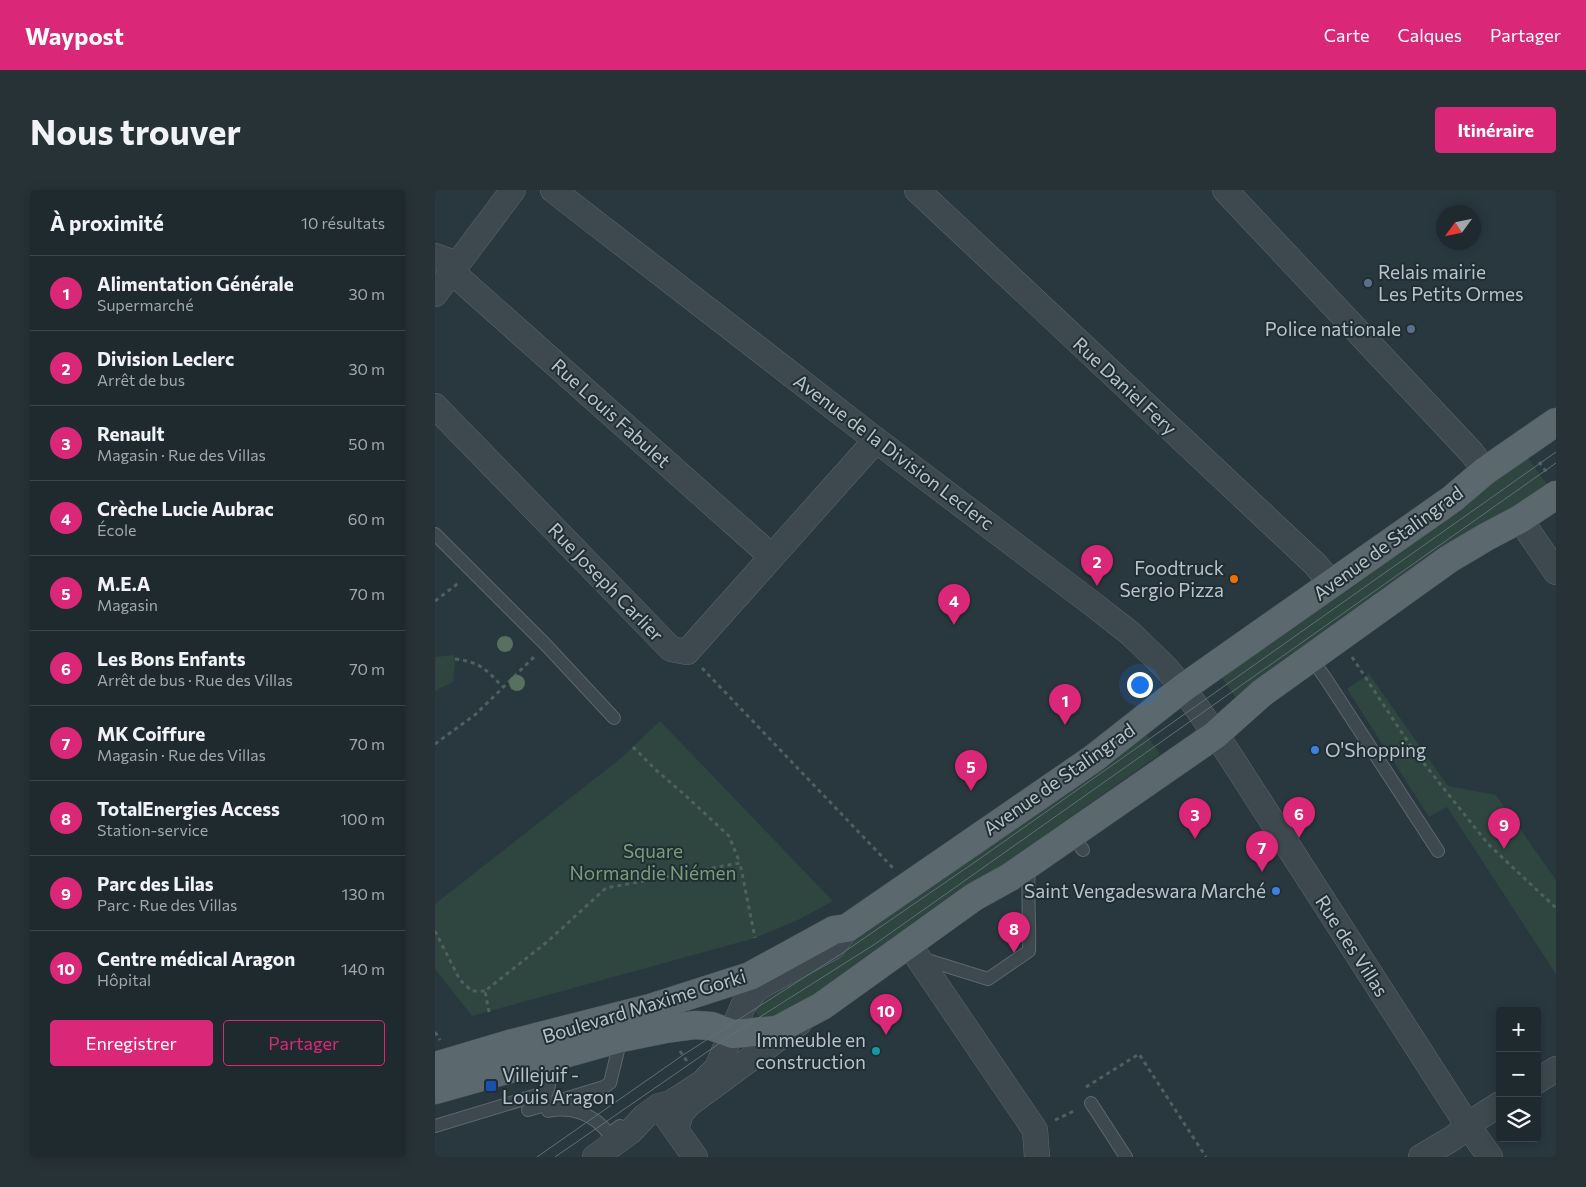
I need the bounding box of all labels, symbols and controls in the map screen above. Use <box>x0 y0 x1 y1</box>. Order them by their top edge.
text: Waypost <box>25 21 124 50</box>
text: Carte <box>1324 24 1369 46</box>
text: Calques <box>1397 24 1462 46</box>
text: Partager <box>1490 24 1561 46</box>
button: Itinéraire <box>1435 107 1556 153</box>
text: Nous trouver <box>30 109 241 152</box>
north arrow <box>1436 205 1481 250</box>
text: À proximité <box>50 210 164 235</box>
text: 10 résultats <box>301 213 385 232</box>
place label: Relais mairie Les Petits Ormes <box>1378 260 1524 305</box>
text: Alimentation Générale <box>97 272 294 295</box>
marker: Relais mairie Les Petits Ormes <box>1362 277 1374 289</box>
text: 1 <box>62 284 70 303</box>
text: 30 m <box>348 284 385 303</box>
text: Supermarché <box>97 295 194 314</box>
place label: Police nationale <box>1265 317 1401 340</box>
marker: Police nationale <box>1405 323 1417 335</box>
street label: Rue Daniel Fery <box>1069 332 1182 440</box>
text: Division Leclerc <box>97 347 234 370</box>
street label: Rue Louis Fabulet <box>547 353 676 472</box>
text: 2 <box>61 359 71 378</box>
text: 30 m <box>348 359 385 378</box>
street label: Avenue de la Division Leclerc <box>790 369 999 534</box>
text: Arrêt de bus <box>97 370 185 389</box>
text: Renault <box>97 422 165 445</box>
text: 3 <box>61 434 71 453</box>
text: 50 m <box>348 434 385 453</box>
text: Magasin · Rue des Villas <box>97 445 266 464</box>
street label: Avenue de Stalingrad <box>1308 481 1467 605</box>
text: Crèche Lucie Aubrac <box>97 497 274 520</box>
text: 4 <box>61 509 71 528</box>
text: 60 m <box>348 509 385 528</box>
street label: Rue Joseph Carlier <box>544 518 669 646</box>
text: École <box>97 520 136 539</box>
pin: 2 <box>1081 545 1113 586</box>
place label: Foodtruck Sergio Pizza <box>1119 556 1224 601</box>
text: M.E.A <box>97 572 150 595</box>
marker: Foodtruck Sergio Pizza <box>1228 573 1240 585</box>
text: 5 <box>61 584 71 603</box>
text: 70 m <box>349 584 385 603</box>
pin: 4 <box>938 584 970 625</box>
text: Magasin <box>97 595 158 614</box>
text: Les Bons Enfants <box>97 647 246 670</box>
text: 6 <box>61 659 71 678</box>
text: 70 m <box>349 659 385 678</box>
text: Arrêt de bus · Rue des Villas <box>97 670 293 689</box>
your location <box>1127 672 1153 698</box>
pin: 1 <box>1049 684 1081 725</box>
street label: Avenue de Stalingrad <box>979 718 1139 839</box>
text: MK Coiffure <box>97 722 205 745</box>
text: 7 <box>62 734 70 753</box>
text: 70 m <box>349 734 385 753</box>
place label: O'Shopping <box>1325 738 1426 761</box>
marker: O'Shopping <box>1309 744 1321 756</box>
text: Magasin · Rue des Villas <box>97 745 266 764</box>
pin: 5 <box>955 750 987 791</box>
text: TotalEnergies Access <box>97 797 280 820</box>
pin: 6 <box>1283 797 1315 838</box>
pin: 3 <box>1179 798 1211 839</box>
pin: 9 <box>1488 808 1520 849</box>
text: 8 <box>61 809 71 828</box>
text: 100 m <box>340 809 385 828</box>
text: Station-service <box>97 820 208 839</box>
pin: 7 <box>1246 831 1278 872</box>
park label: Square Normandie Niémen <box>570 839 736 884</box>
text: Parc des Lilas <box>97 872 214 895</box>
place label: Saint Vengadeswara Marché <box>1024 879 1266 902</box>
text: 9 <box>61 884 71 903</box>
text: 130 m <box>342 884 385 903</box>
marker: Saint Vengadeswara Marché <box>1270 885 1282 897</box>
street label: Rue des Villas <box>1311 891 1394 1001</box>
text: Parc · Rue des Villas <box>97 895 237 914</box>
pin: 8 <box>998 912 1030 953</box>
text: Centre médical Aragon <box>97 947 295 970</box>
text: 10 <box>57 959 75 978</box>
text: 140 m <box>341 959 385 978</box>
street label: Boulevard Maxime Gorki <box>539 964 748 1047</box>
text: Hôpital <box>97 970 151 989</box>
pin: 10 <box>870 994 902 1035</box>
map controls <box>1496 1007 1541 1142</box>
button: + <box>1496 1007 1541 1052</box>
button: Enregistrer <box>50 1020 213 1066</box>
button: Partager <box>223 1020 385 1066</box>
place label: Immeuble en construction <box>755 1028 866 1073</box>
marker: Immeuble en construction <box>870 1045 882 1057</box>
button: − <box>1496 1052 1541 1097</box>
place label: Villejuif - Louis Aragon <box>502 1063 615 1108</box>
marker: Villejuif - Louis Aragon <box>484 1079 498 1093</box>
button: layers <box>1496 1097 1541 1142</box>

